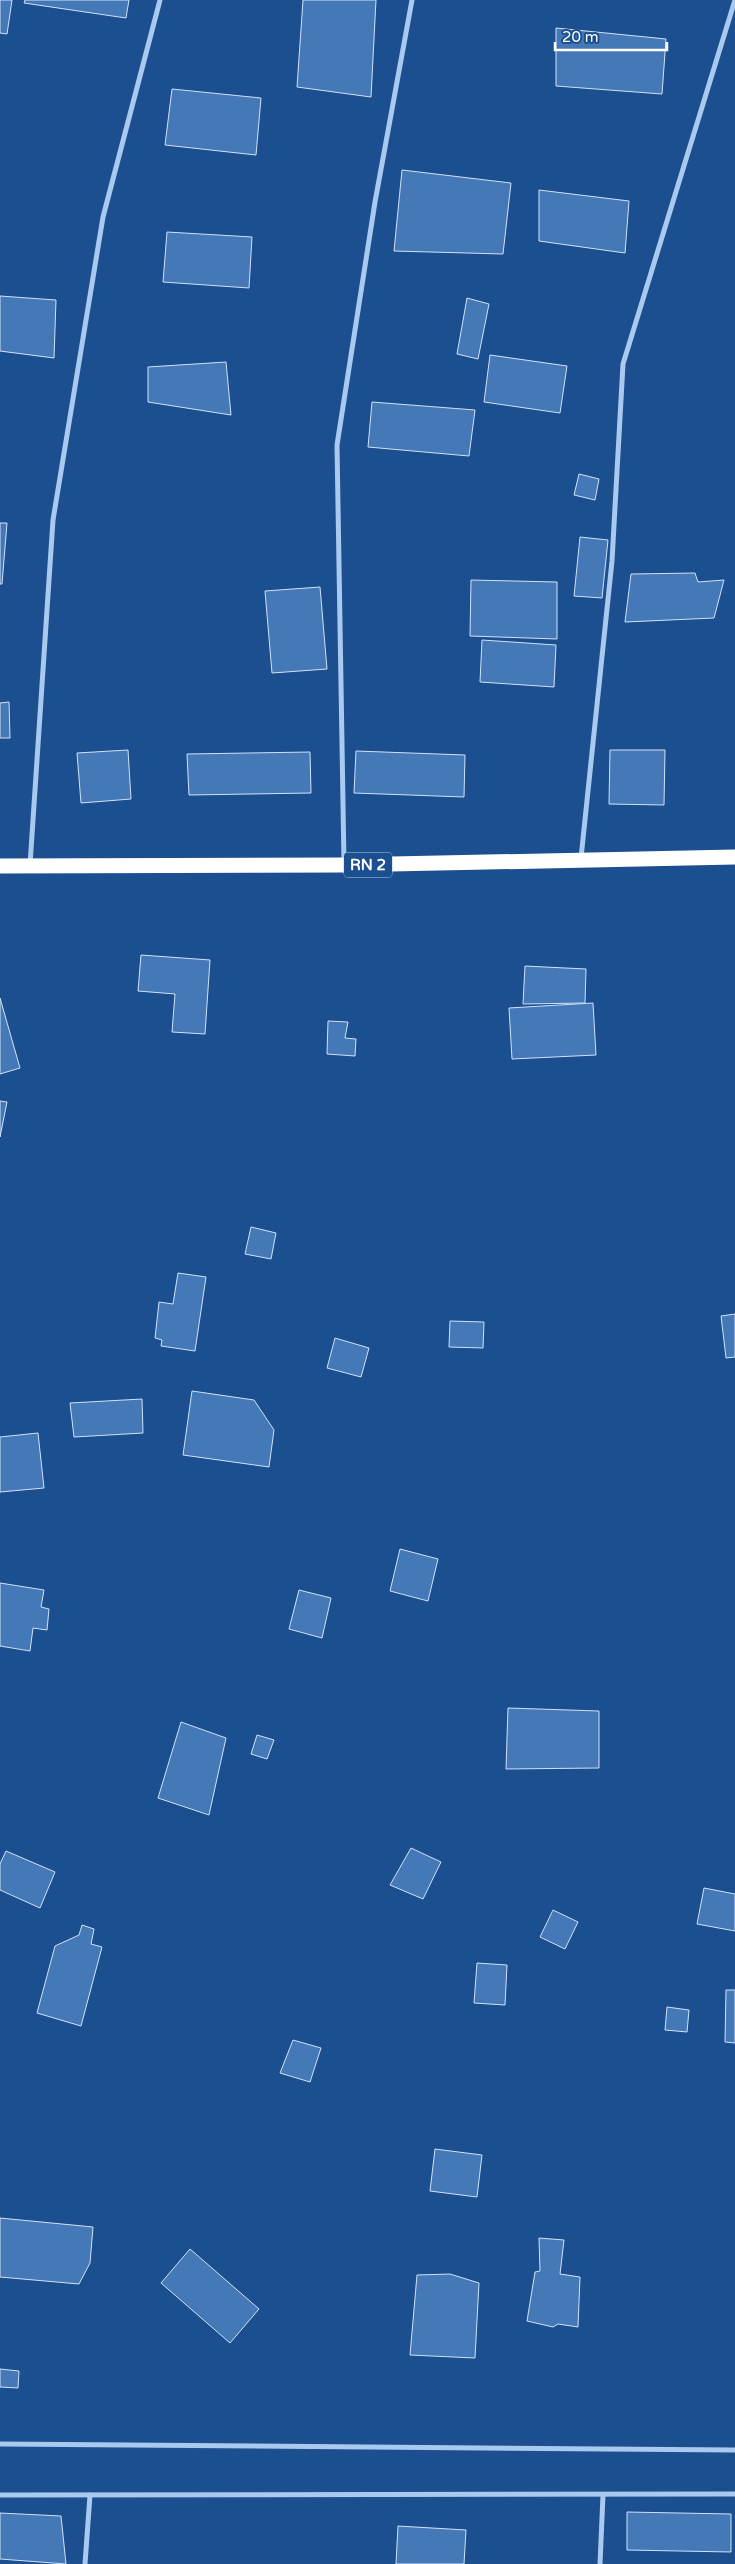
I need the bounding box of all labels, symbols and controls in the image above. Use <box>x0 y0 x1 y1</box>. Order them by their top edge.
scale bar <box>555 20 668 52</box>
text: 20 m <box>562 28 599 46</box>
road number: RN 2 <box>344 852 392 878</box>

